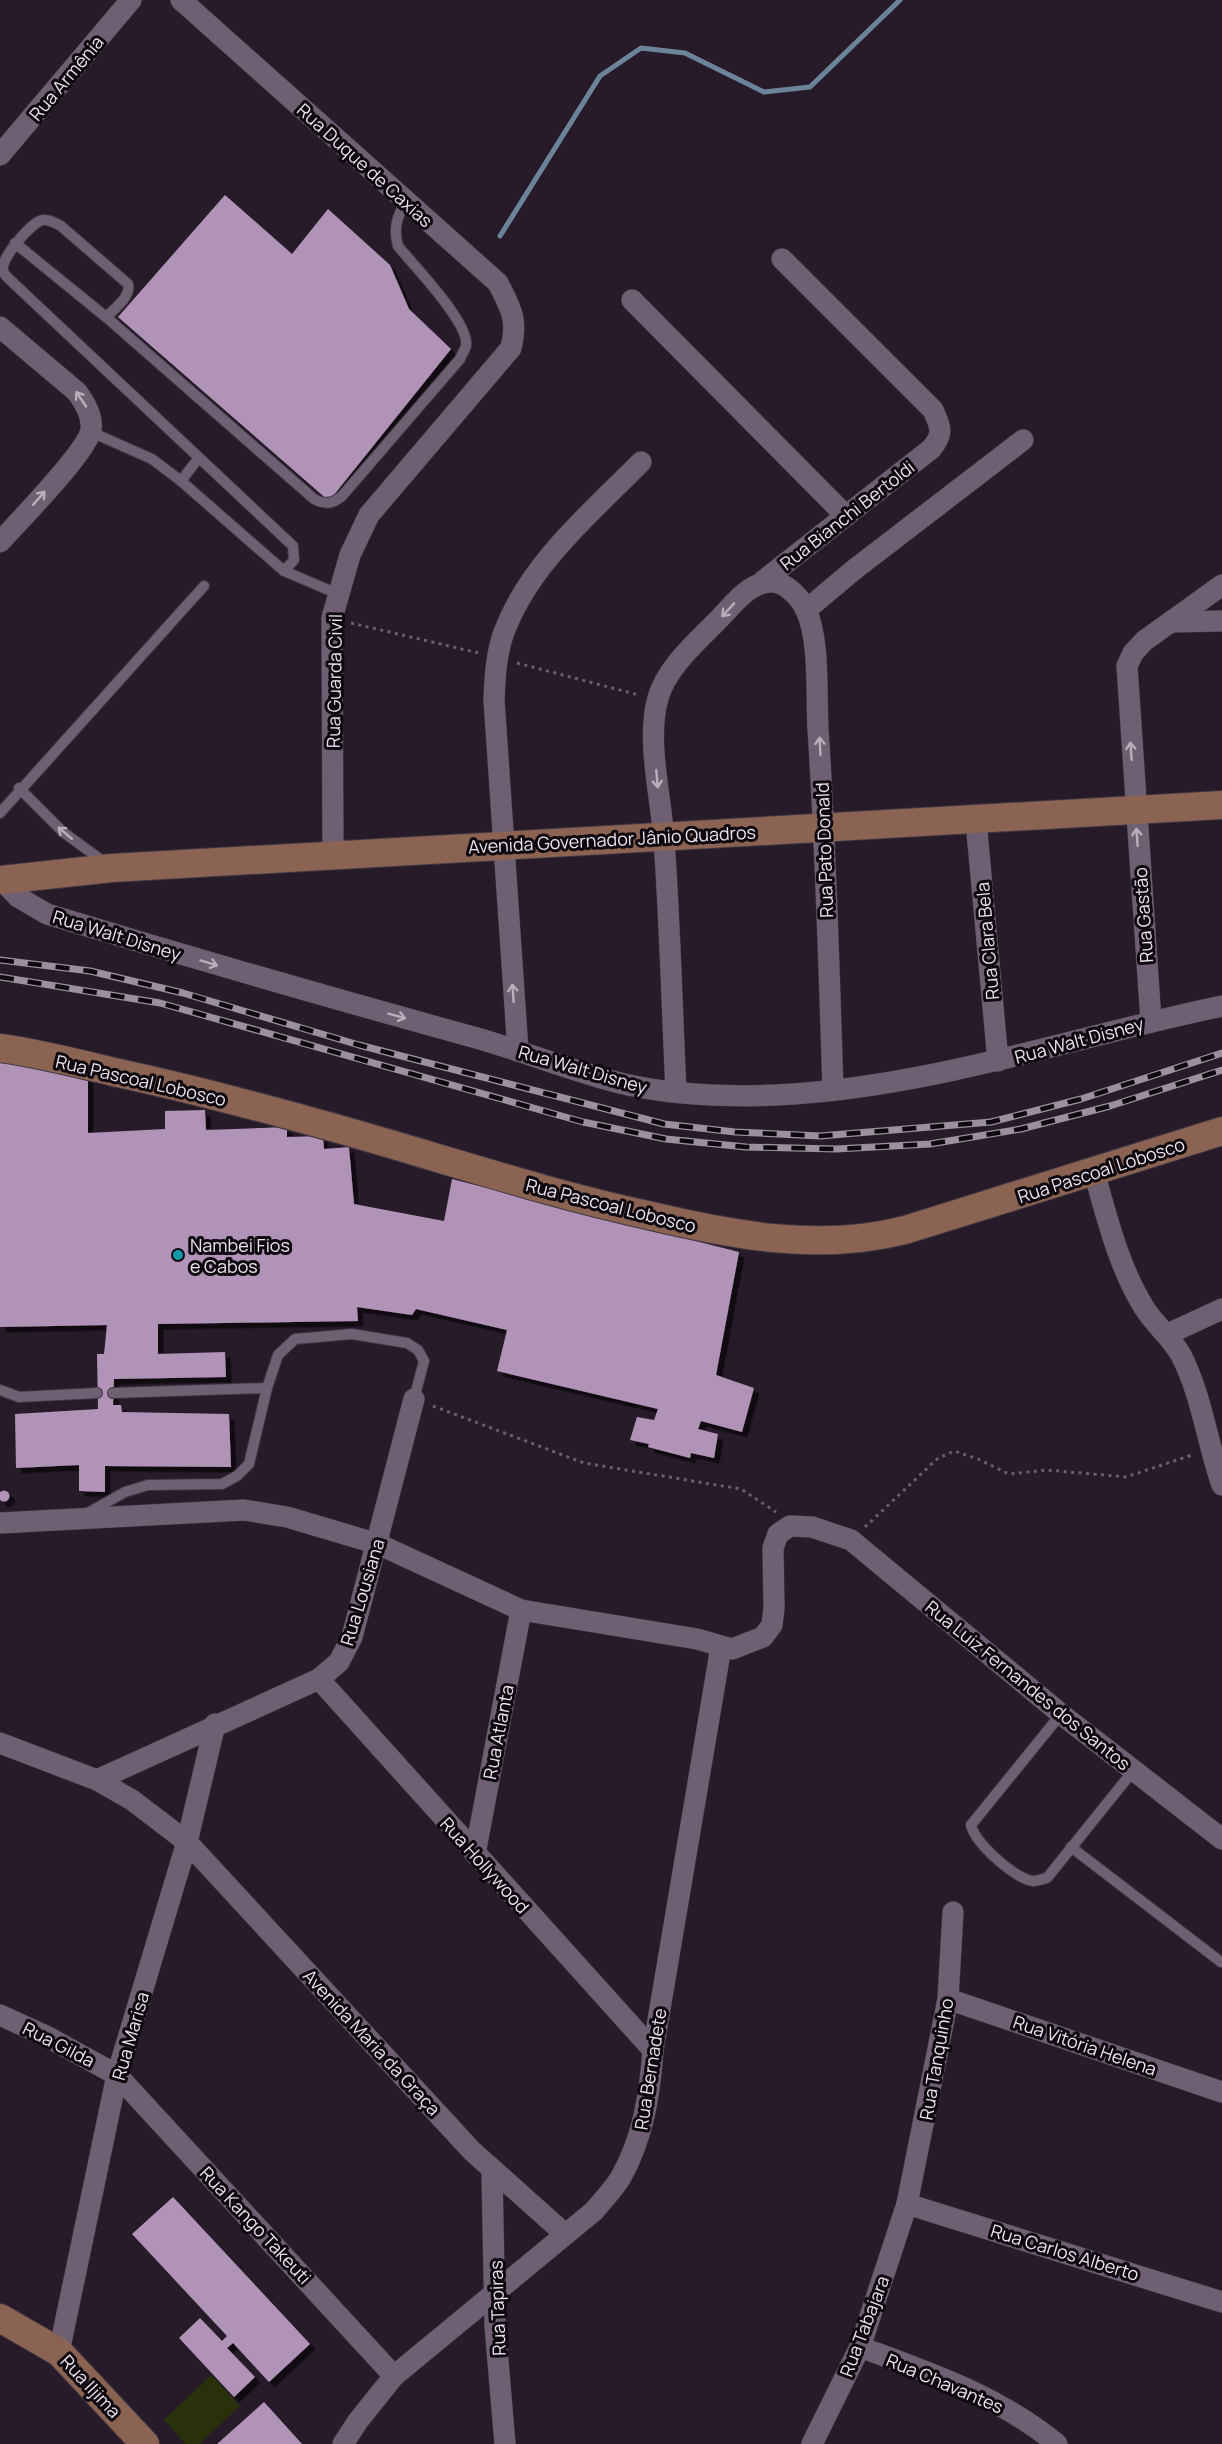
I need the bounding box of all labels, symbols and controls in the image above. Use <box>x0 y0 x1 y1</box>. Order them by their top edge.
street label: Rua Armênia <box>23 30 109 126</box>
street label: Rua Duque de Caxias <box>292 98 438 232</box>
one-way arrow <box>75 391 87 408</box>
street label: Rua Bianchi Bertoldi <box>775 455 919 575</box>
one-way arrow <box>32 491 46 506</box>
one-way arrow <box>721 602 735 617</box>
street label: Rua Guarda Civil <box>321 614 347 748</box>
one-way arrow <box>814 737 825 757</box>
one-way arrow <box>1125 741 1136 761</box>
one-way arrow <box>652 769 663 788</box>
street label: Rua Pato Donald <box>810 782 838 918</box>
street label: Avenida Governador Jânio Quadros <box>468 819 756 859</box>
one-way arrow <box>57 827 73 840</box>
one-way arrow <box>1131 827 1142 847</box>
street label: Rua Gastão <box>1128 866 1158 964</box>
street label: Rua Clara Bela <box>970 881 1004 1001</box>
street label: Rua Walt Disney <box>50 904 185 966</box>
one-way arrow <box>199 958 218 969</box>
one-way arrow <box>507 983 518 1003</box>
one-way arrow <box>387 1011 406 1022</box>
street label: Rua Walt Disney <box>1012 1011 1147 1069</box>
street label: Rua Walt Disney <box>516 1039 651 1099</box>
street label: Rua Pascoal Lobosco <box>53 1049 229 1111</box>
street label: Rua Pascoal Lobosco <box>1014 1132 1188 1208</box>
street label: Rua Pascoal Lobosco <box>523 1172 699 1238</box>
place label: Nambei Fios e Cabos <box>190 1233 290 1278</box>
marker: Nambei Fios e Cabos <box>171 1248 185 1262</box>
street label: Rua Lousiana <box>334 1536 390 1648</box>
street label: Rua Luiz Fernandes dos Santos <box>921 1595 1135 1775</box>
street label: Rua Atlanta <box>477 1683 519 1781</box>
street label: Rua Hollywood <box>435 1812 535 1918</box>
street label: Avenida Maria da Graça <box>298 1964 446 2120</box>
street label: Rua Marisa <box>106 1989 154 2083</box>
street label: Rua Tanquinho <box>913 1996 959 2122</box>
street label: Rua Bernadete <box>629 2006 671 2132</box>
street label: Rua Vitória Helena <box>1010 2009 1160 2081</box>
street label: Rua Gilda <box>19 2016 99 2072</box>
street label: Rua Kango Takeuti <box>195 2161 317 2289</box>
street label: Rua Carlos Alberto <box>988 2218 1142 2286</box>
street label: Rua Tapiras <box>483 2260 511 2356</box>
street label: Rua Tabajara <box>834 2272 894 2380</box>
street label: Rua Chavantes <box>883 2348 1007 2418</box>
street label: Rua Iljima <box>56 2349 126 2423</box>

